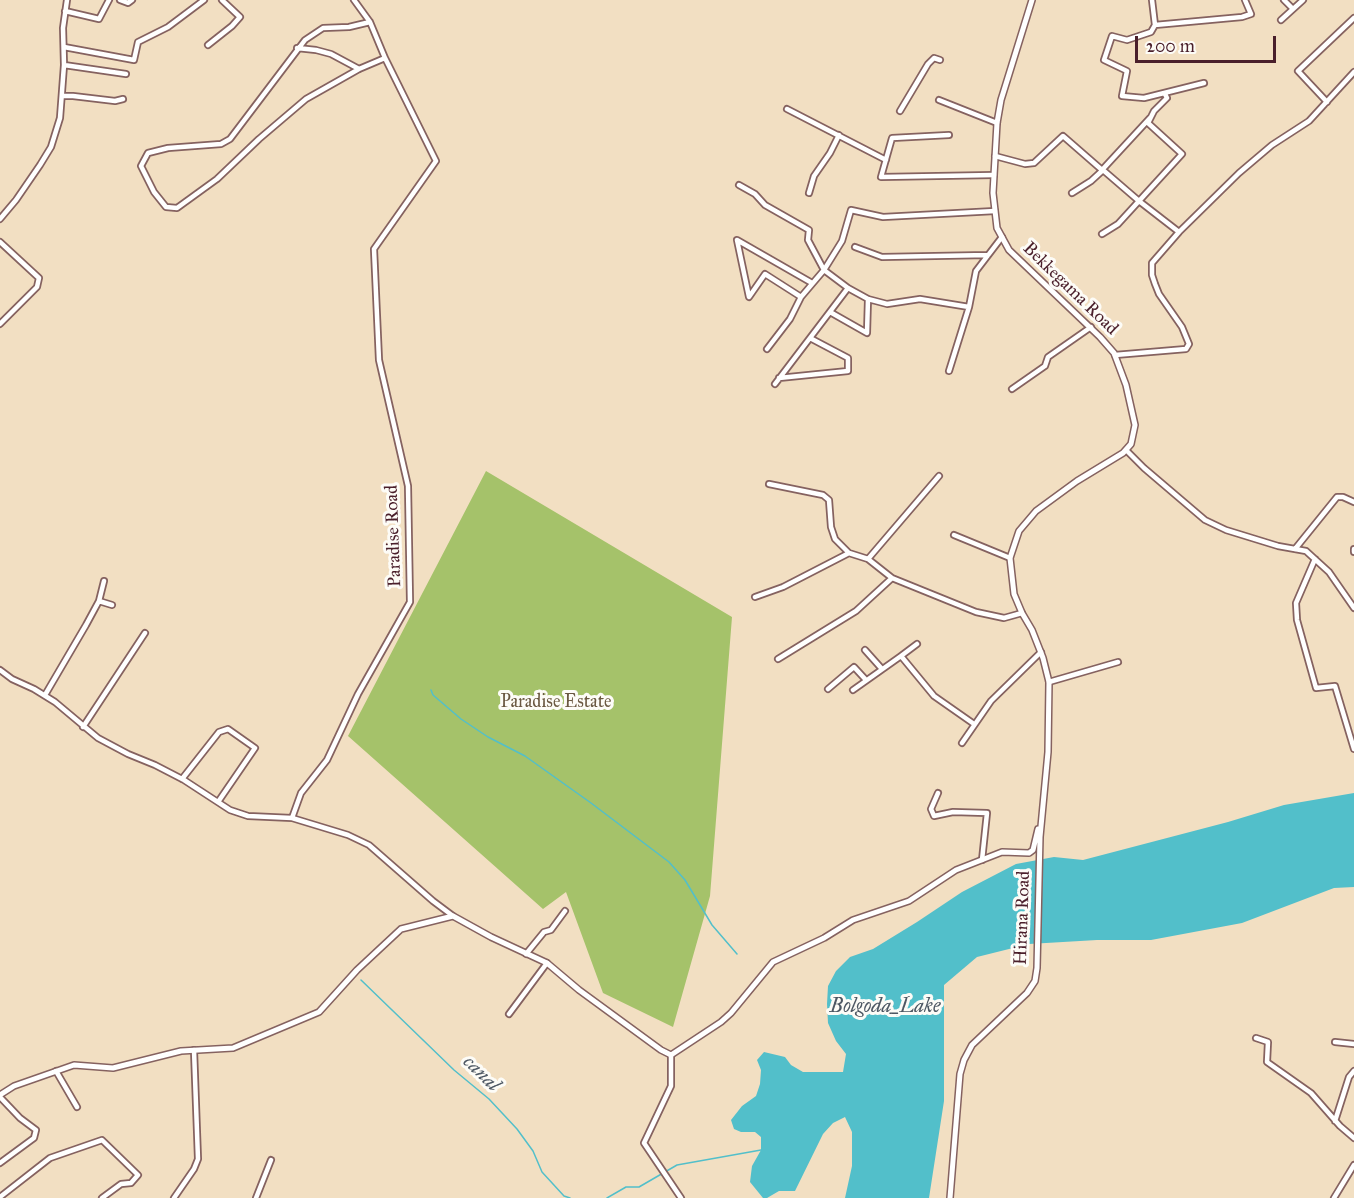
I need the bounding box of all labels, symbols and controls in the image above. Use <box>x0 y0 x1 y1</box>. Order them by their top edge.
scale bar <box>1138 24 1279 62</box>
text: 200 m <box>1146 35 1195 57</box>
street label: Bekkegama Road <box>1018 238 1122 340</box>
street label: Paradise Road <box>381 485 407 587</box>
park label: Paradise Estate <box>500 692 612 714</box>
street label: Hirana Road <box>1011 870 1035 966</box>
water label: Bolgoda_Lake <box>830 995 940 1019</box>
water label: canal <box>458 1051 504 1097</box>

